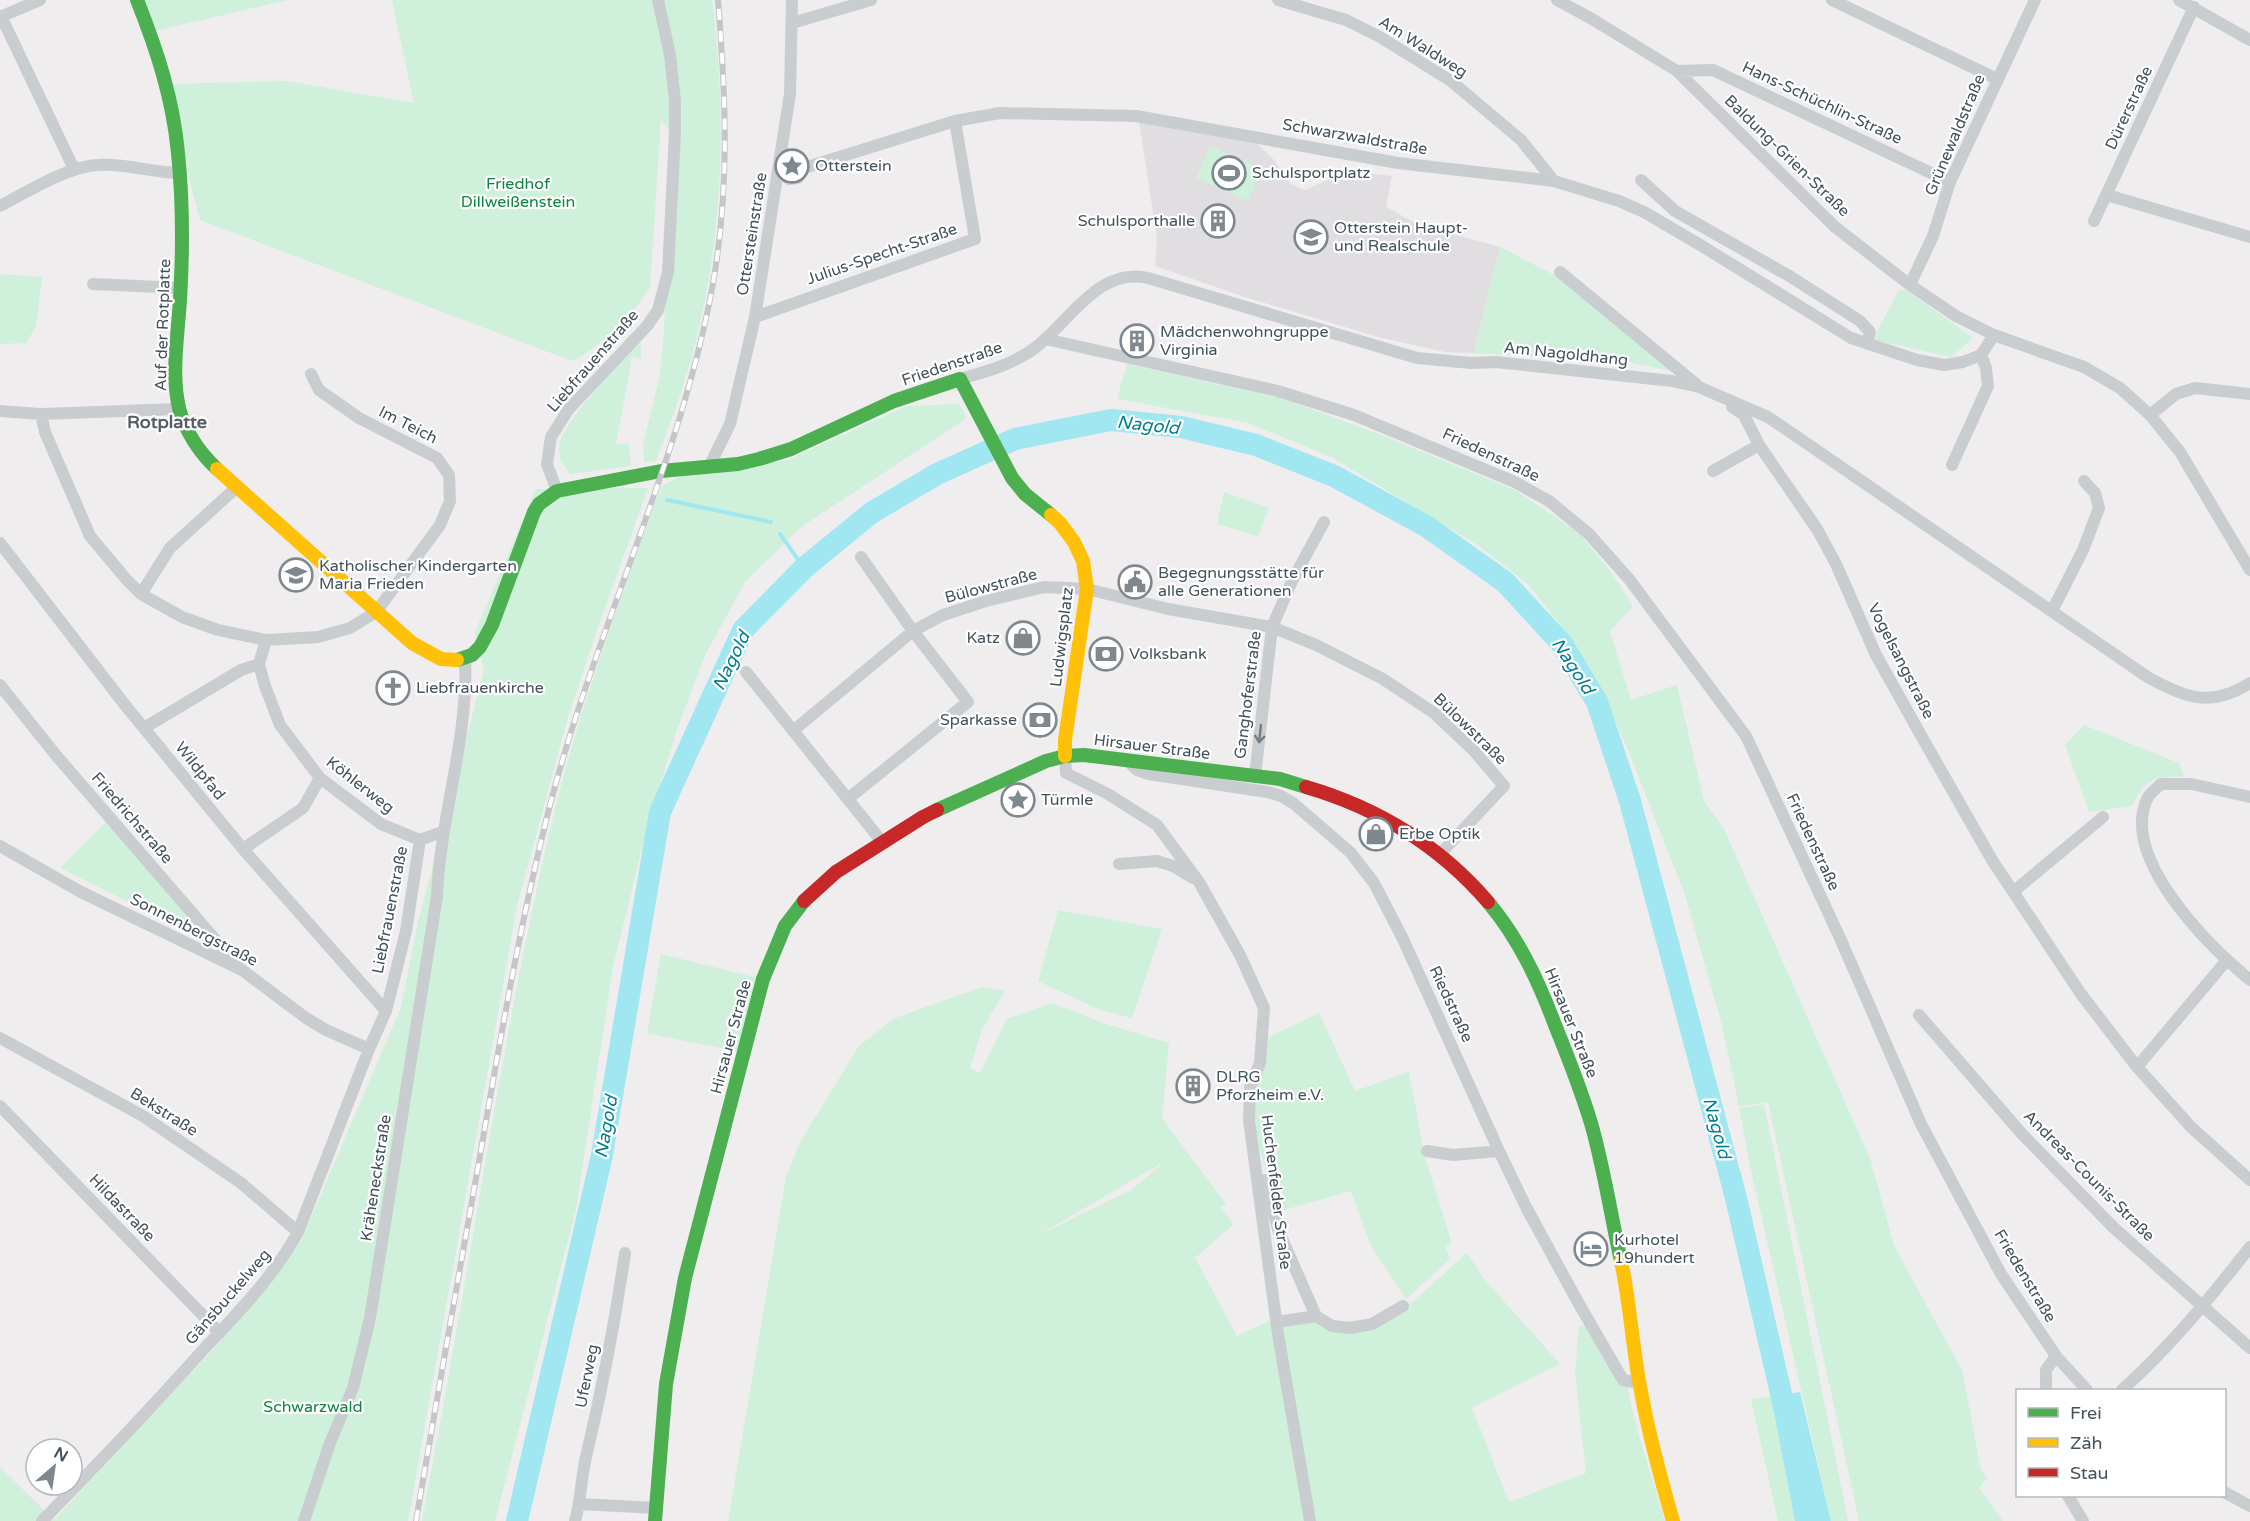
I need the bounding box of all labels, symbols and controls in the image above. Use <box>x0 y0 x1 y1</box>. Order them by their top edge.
street label: Am Waldweg <box>1375 12 1471 82</box>
street label: Hans-Schüchlin-Straße <box>1739 57 1905 149</box>
street label: Dürerstraße <box>2101 63 2157 153</box>
street label: Grünewaldstraße <box>1920 71 1990 199</box>
street label: Baldung-Grien-Straße <box>1720 91 1854 221</box>
street label: Schwarzwaldstraße <box>1281 114 1429 160</box>
place icon: Otterstein <box>774 148 810 184</box>
sports icon: Schulsportplatz <box>1211 155 1247 191</box>
place label: Otterstein <box>815 156 892 176</box>
place label: Schulsportplatz <box>1252 163 1371 183</box>
street label: Ottersteinstraße <box>732 171 772 297</box>
park label: Friedhof Dillweißenstein <box>461 174 575 212</box>
building icon: Schulsporthalle <box>1200 203 1236 239</box>
place label: Schulsporthalle <box>1078 211 1195 231</box>
place label: Otterstein Haupt- und Realschule <box>1334 218 1468 256</box>
street label: Julius-Specht-Straße <box>804 219 960 289</box>
school or university icon: Otterstein Haupt- und Realschule <box>1293 219 1329 255</box>
street label: Auf der Rotplatte <box>151 258 175 392</box>
street label: Liebfrauenstraße <box>543 306 643 416</box>
place label: Mädchenwohngruppe Virginia <box>1160 322 1328 360</box>
building icon: Mädchenwohngruppe Virginia <box>1119 323 1155 359</box>
street label: Friedenstraße <box>899 337 1005 391</box>
street label: Am Nagoldhang <box>1503 338 1629 370</box>
street label: Im Teich <box>375 402 441 448</box>
district label: Rotplatte <box>127 411 207 433</box>
water label: Nagold <box>1116 411 1183 439</box>
street label: Friedenstraße <box>1439 424 1543 486</box>
place label: Katholischer Kindergarten Maria Frieden <box>319 556 517 594</box>
school or university icon: Katholischer Kindergarten Maria Frieden <box>278 557 314 593</box>
place label: Begegnungsstätte für alle Generationen <box>1158 563 1325 601</box>
street label: Bülowstraße <box>943 564 1039 608</box>
public building icon: Begegnungsstätte für alle Generationen <box>1117 564 1153 600</box>
street label: Ludwigsplatz <box>1046 586 1078 688</box>
street label: Vogelsangstraße <box>1863 600 1939 722</box>
shop icon: Katz <box>1005 620 1041 656</box>
water label: Nagold <box>707 626 756 694</box>
place label: Katz <box>966 628 1000 648</box>
street label: Ganghoferstraße <box>1230 630 1266 760</box>
water label: Nagold <box>1547 634 1601 701</box>
bank icon: Volksbank <box>1088 636 1124 672</box>
place label: Volksbank <box>1129 644 1207 664</box>
church icon: Liebfrauenkirche <box>375 670 411 706</box>
place label: Liebfrauenkirche <box>416 678 544 698</box>
street label: Bülowstraße <box>1429 689 1511 769</box>
bank icon: Sparkasse <box>1022 702 1058 738</box>
place label: Sparkasse <box>940 710 1017 730</box>
one-way arrow <box>1254 723 1265 743</box>
street label: Hirsauer Straße <box>1093 730 1211 764</box>
street label: Wildpfad <box>171 738 229 804</box>
street label: Köhlerweg <box>322 752 398 818</box>
street label: Friedrichstraße <box>87 768 177 868</box>
place icon: Türmle <box>1000 782 1036 818</box>
place label: Türmle <box>1041 790 1093 810</box>
street label: Friedenstraße <box>1782 790 1844 894</box>
shop icon: Erbe Optik <box>1358 816 1394 852</box>
place label: Erbe Optik <box>1399 824 1481 844</box>
street label: Liebfrauenstraße <box>368 844 412 976</box>
street label: Sonnenbergstraße <box>127 889 261 971</box>
street label: Riedstraße <box>1425 963 1477 1045</box>
street label: Hirsauer Straße <box>1540 965 1602 1081</box>
street label: Hirsauer Straße <box>706 978 756 1096</box>
place label: DLRG Pforzheim e.V. <box>1216 1067 1324 1105</box>
building icon: DLRG Pforzheim e.V. <box>1175 1068 1211 1104</box>
street label: Bekstraße <box>126 1083 202 1141</box>
water label: Nagold <box>590 1092 623 1160</box>
water label: Nagold <box>1698 1095 1736 1164</box>
street label: Andreas-Counis-Straße <box>2019 1106 2159 1246</box>
street label: Kräheneckstraße <box>356 1113 396 1243</box>
street label: Huchenfelder Straße <box>1257 1113 1295 1271</box>
street label: Hildastraße <box>85 1170 159 1246</box>
street label: Friedenstraße <box>1989 1226 2061 1326</box>
place label: Kurhotel 19hundert <box>1614 1230 1695 1268</box>
hotel icon: Kurhotel 19hundert <box>1573 1231 1609 1267</box>
street label: Gänsbuckelweg <box>181 1245 275 1349</box>
street label: Uferweg <box>571 1342 603 1410</box>
legend <box>2016 1389 2226 1497</box>
park label: Schwarzwald <box>263 1397 363 1417</box>
text: Frei <box>2070 1402 2102 1424</box>
text: Zäh <box>2070 1432 2103 1454</box>
north arrow <box>24 1437 84 1497</box>
text: N <box>50 1443 71 1467</box>
text: Stau <box>2070 1462 2109 1484</box>

